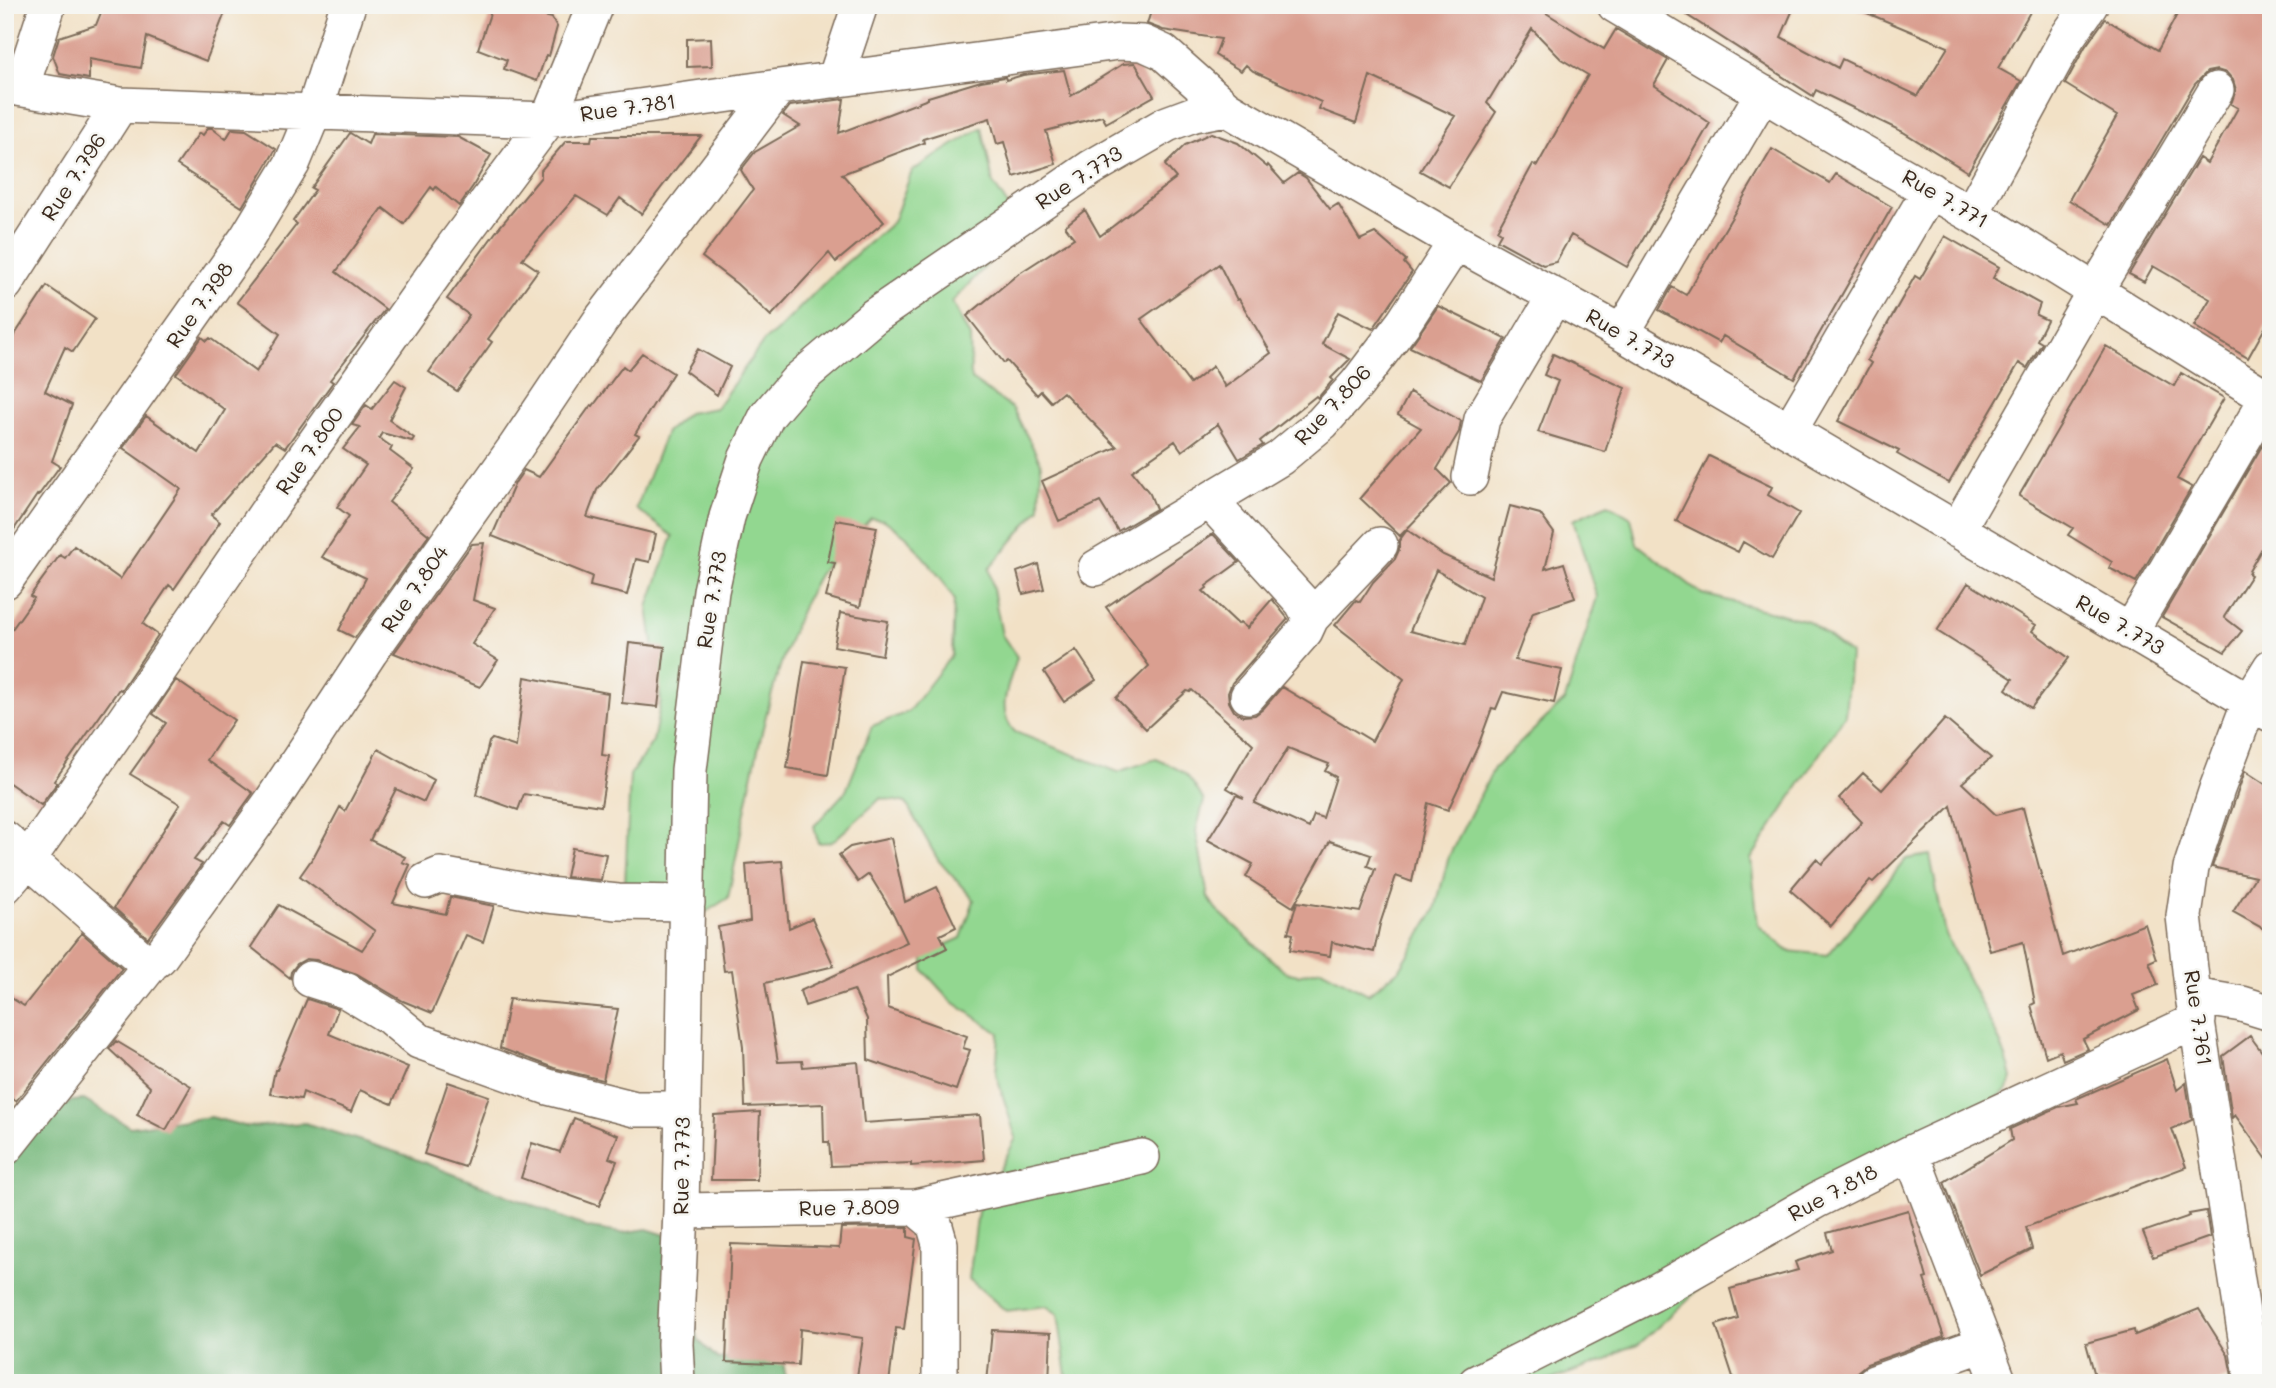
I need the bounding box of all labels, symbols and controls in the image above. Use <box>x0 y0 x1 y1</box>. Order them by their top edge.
street label: Rue 7.781 <box>578 86 677 127</box>
street label: Rue 7.796 <box>34 127 111 225</box>
street label: Rue 7.773 <box>1030 139 1127 215</box>
street label: Rue 7.771 <box>1898 162 1994 233</box>
street label: Rue 7.798 <box>159 256 238 353</box>
street label: Rue 7.773 <box>1581 301 1680 374</box>
street label: Rue 7.806 <box>1288 358 1376 450</box>
street label: Rue 7.800 <box>269 401 349 499</box>
street label: Rue 7.804 <box>374 539 454 637</box>
street label: Rue 7.773 <box>690 549 732 650</box>
street label: Rue 7.773 <box>2071 587 2170 660</box>
street label: Rue 7.761 <box>2179 968 2220 1067</box>
street label: Rue 7.773 <box>666 1117 695 1215</box>
street label: Rue 7.818 <box>1783 1157 1882 1226</box>
street label: Rue 7.809 <box>798 1192 900 1221</box>

